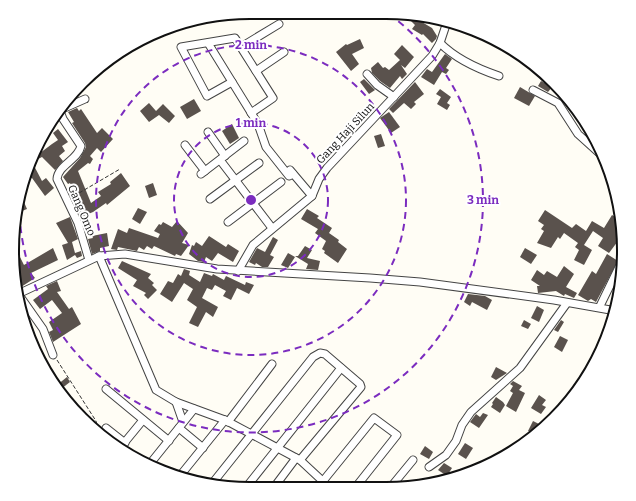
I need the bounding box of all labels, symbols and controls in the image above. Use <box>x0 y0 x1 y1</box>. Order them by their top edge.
text: 2 min <box>235 38 267 52</box>
street label: Gang Haji Silun <box>314 100 377 167</box>
text: 1 min <box>236 116 266 130</box>
street label: Gang Omo <box>65 183 98 238</box>
centre of rings <box>244 193 258 207</box>
text: 3 min <box>467 193 499 207</box>

